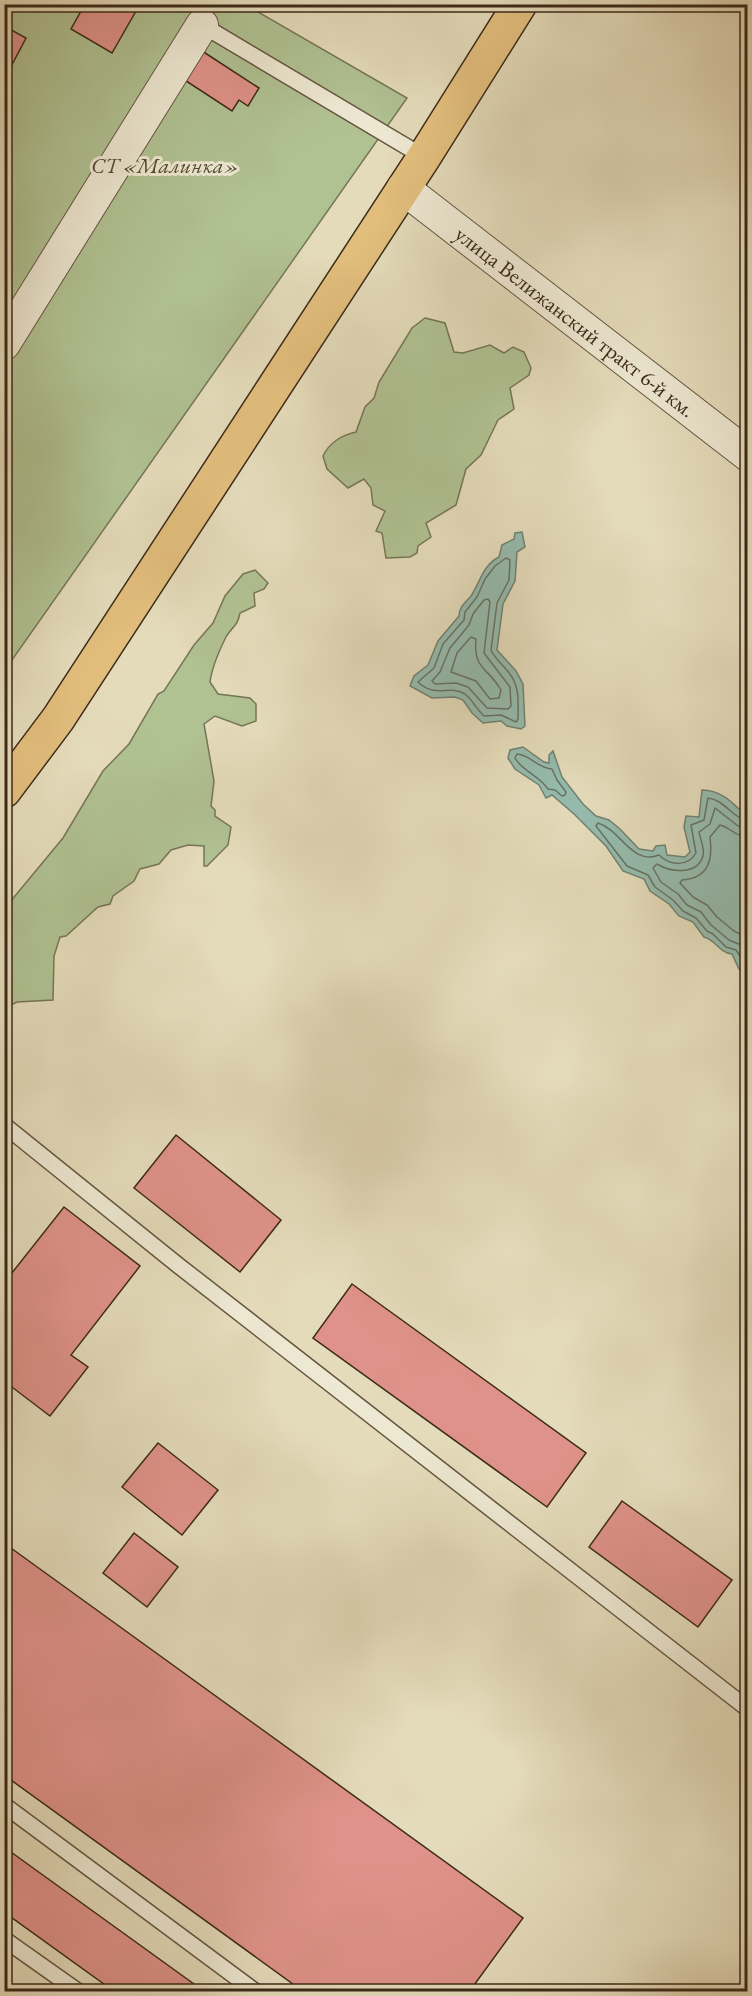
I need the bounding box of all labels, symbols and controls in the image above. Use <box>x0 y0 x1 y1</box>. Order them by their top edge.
park label: CТ «Малинка» <box>91 151 239 180</box>
street label: улица Велижанский тракт 6-й км. <box>449 219 701 424</box>

